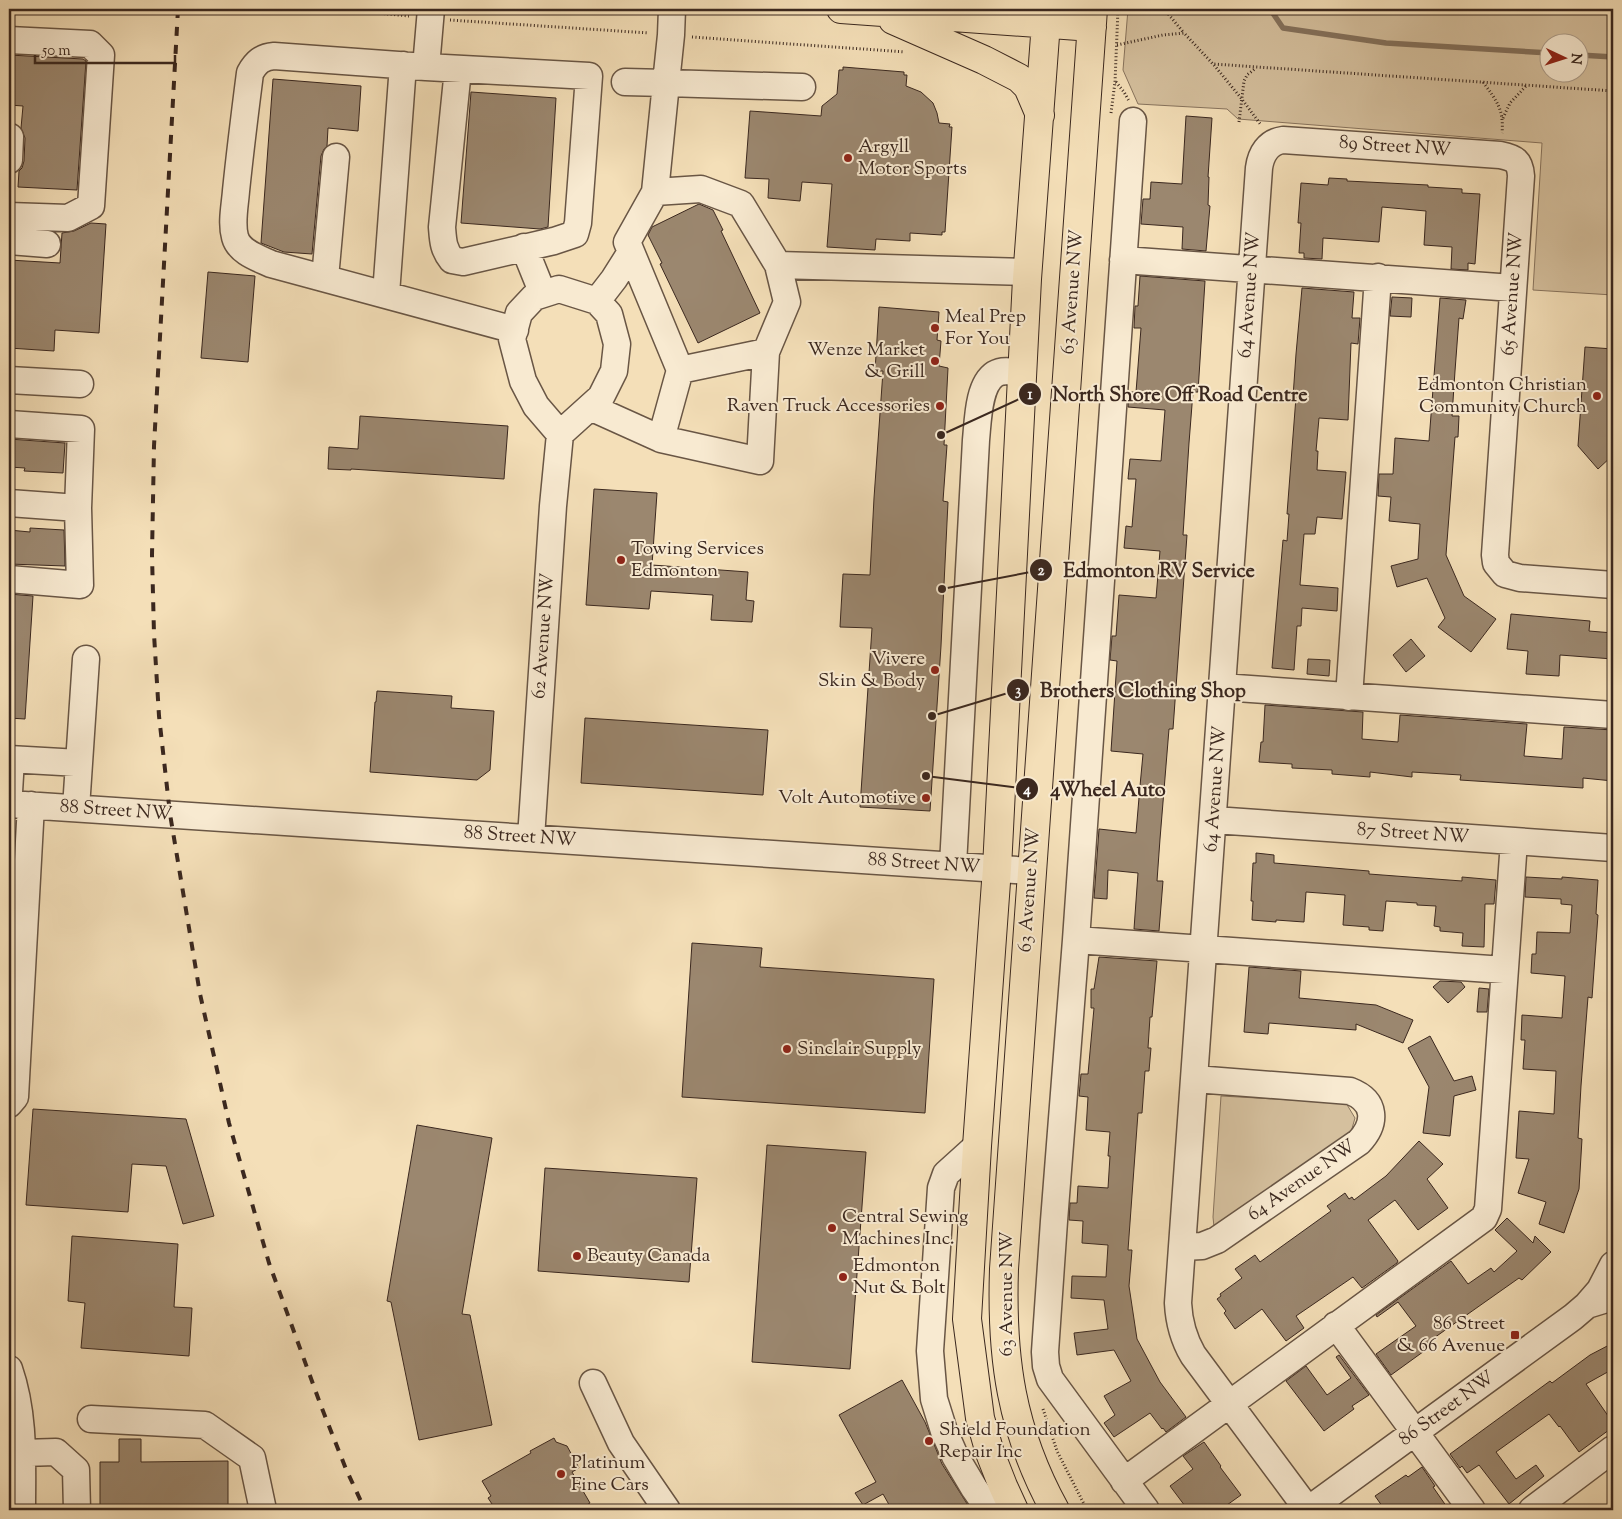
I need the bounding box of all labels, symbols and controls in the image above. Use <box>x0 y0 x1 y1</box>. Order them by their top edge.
scale bar <box>35 32 175 64</box>
north arrow <box>1540 32 1590 82</box>
text: 50 m <box>41 41 71 62</box>
text: N <box>1565 52 1585 65</box>
street label: 89 Street NW <box>1338 130 1452 164</box>
place label: Argyll Motor Sports <box>858 134 967 183</box>
marker: Argyll Motor Sports <box>842 152 854 164</box>
street label: 63 Avenue NW <box>1055 229 1091 355</box>
street label: 64 Avenue NW <box>1232 231 1268 359</box>
street label: 65 Avenue NW <box>1495 231 1531 357</box>
place label: Meal Prep For You <box>945 304 1026 353</box>
marker: Meal Prep For You <box>929 322 941 334</box>
place label: Wenze Market & Grill <box>807 337 925 386</box>
marker: Wenze Market & Grill <box>929 355 941 367</box>
place label: Edmonton Christian Community Church <box>1418 372 1587 421</box>
callout: North Shore Off Road Centre <box>1018 377 1318 412</box>
text: North Shore Off Road Centre <box>1052 382 1308 411</box>
text: 1 <box>1027 385 1033 406</box>
marker: Edmonton Christian Community Church <box>1591 390 1603 402</box>
place label: Raven Truck Accessories <box>727 393 930 420</box>
marker: Raven Truck Accessories <box>934 400 946 412</box>
place label: Towing Services Edmonton <box>631 536 764 585</box>
callout: Edmonton RV Service <box>1028 553 1265 588</box>
marker: Towing Services Edmonton <box>615 554 627 566</box>
text: Edmonton RV Service <box>1063 558 1255 587</box>
text: 2 <box>1037 561 1045 582</box>
street label: 62 Avenue NW <box>526 572 562 700</box>
place label: Vivere Skin & Body <box>818 646 926 695</box>
marker: Vivere Skin & Body <box>929 664 941 676</box>
callout: Brothers Clothing Shop <box>1005 672 1256 707</box>
text: Brothers Clothing Shop <box>1040 678 1246 707</box>
text: 3 <box>1015 681 1021 702</box>
street label: 64 Avenue NW <box>1198 725 1234 853</box>
callout: 4Wheel Auto <box>1015 771 1175 806</box>
text: 4Wheel Auto <box>1049 777 1166 806</box>
text: 4 <box>1022 780 1031 801</box>
place label: Volt Automotive <box>778 785 916 812</box>
marker: Volt Automotive <box>920 792 932 804</box>
street label: 88 Street NW <box>59 794 173 828</box>
street label: 87 Street NW <box>1356 817 1470 851</box>
street label: 88 Street NW <box>463 820 577 854</box>
street label: 63 Avenue NW <box>1012 827 1048 953</box>
street label: 88 Street NW <box>867 847 981 881</box>
place label: Sinclair Supply <box>797 1036 922 1063</box>
marker: Sinclair Supply <box>781 1043 793 1055</box>
street label: 64 Avenue NW <box>1242 1134 1362 1228</box>
place label: Central Sewing Machines Inc. <box>842 1204 968 1253</box>
marker: Central Sewing Machines Inc. <box>826 1222 838 1234</box>
street label: 63 Avenue NW <box>994 1232 1021 1356</box>
place label: Beauty Canada <box>587 1243 711 1270</box>
marker: Beauty Canada <box>571 1250 583 1262</box>
place label: Edmonton Nut & Bolt <box>853 1253 946 1302</box>
marker: Edmonton Nut & Bolt <box>837 1271 849 1283</box>
place label: 86 Street & 66 Avenue <box>1397 1311 1505 1360</box>
marker: 86 Street & 66 Avenue <box>1509 1329 1521 1341</box>
street label: 86 Street NW <box>1394 1365 1500 1453</box>
place label: Shield Foundation Repair Inc <box>939 1417 1091 1466</box>
marker: Shield Foundation Repair Inc <box>923 1435 935 1447</box>
place label: Platinum Fine Cars <box>571 1450 649 1499</box>
marker: Platinum Fine Cars <box>555 1468 567 1480</box>

